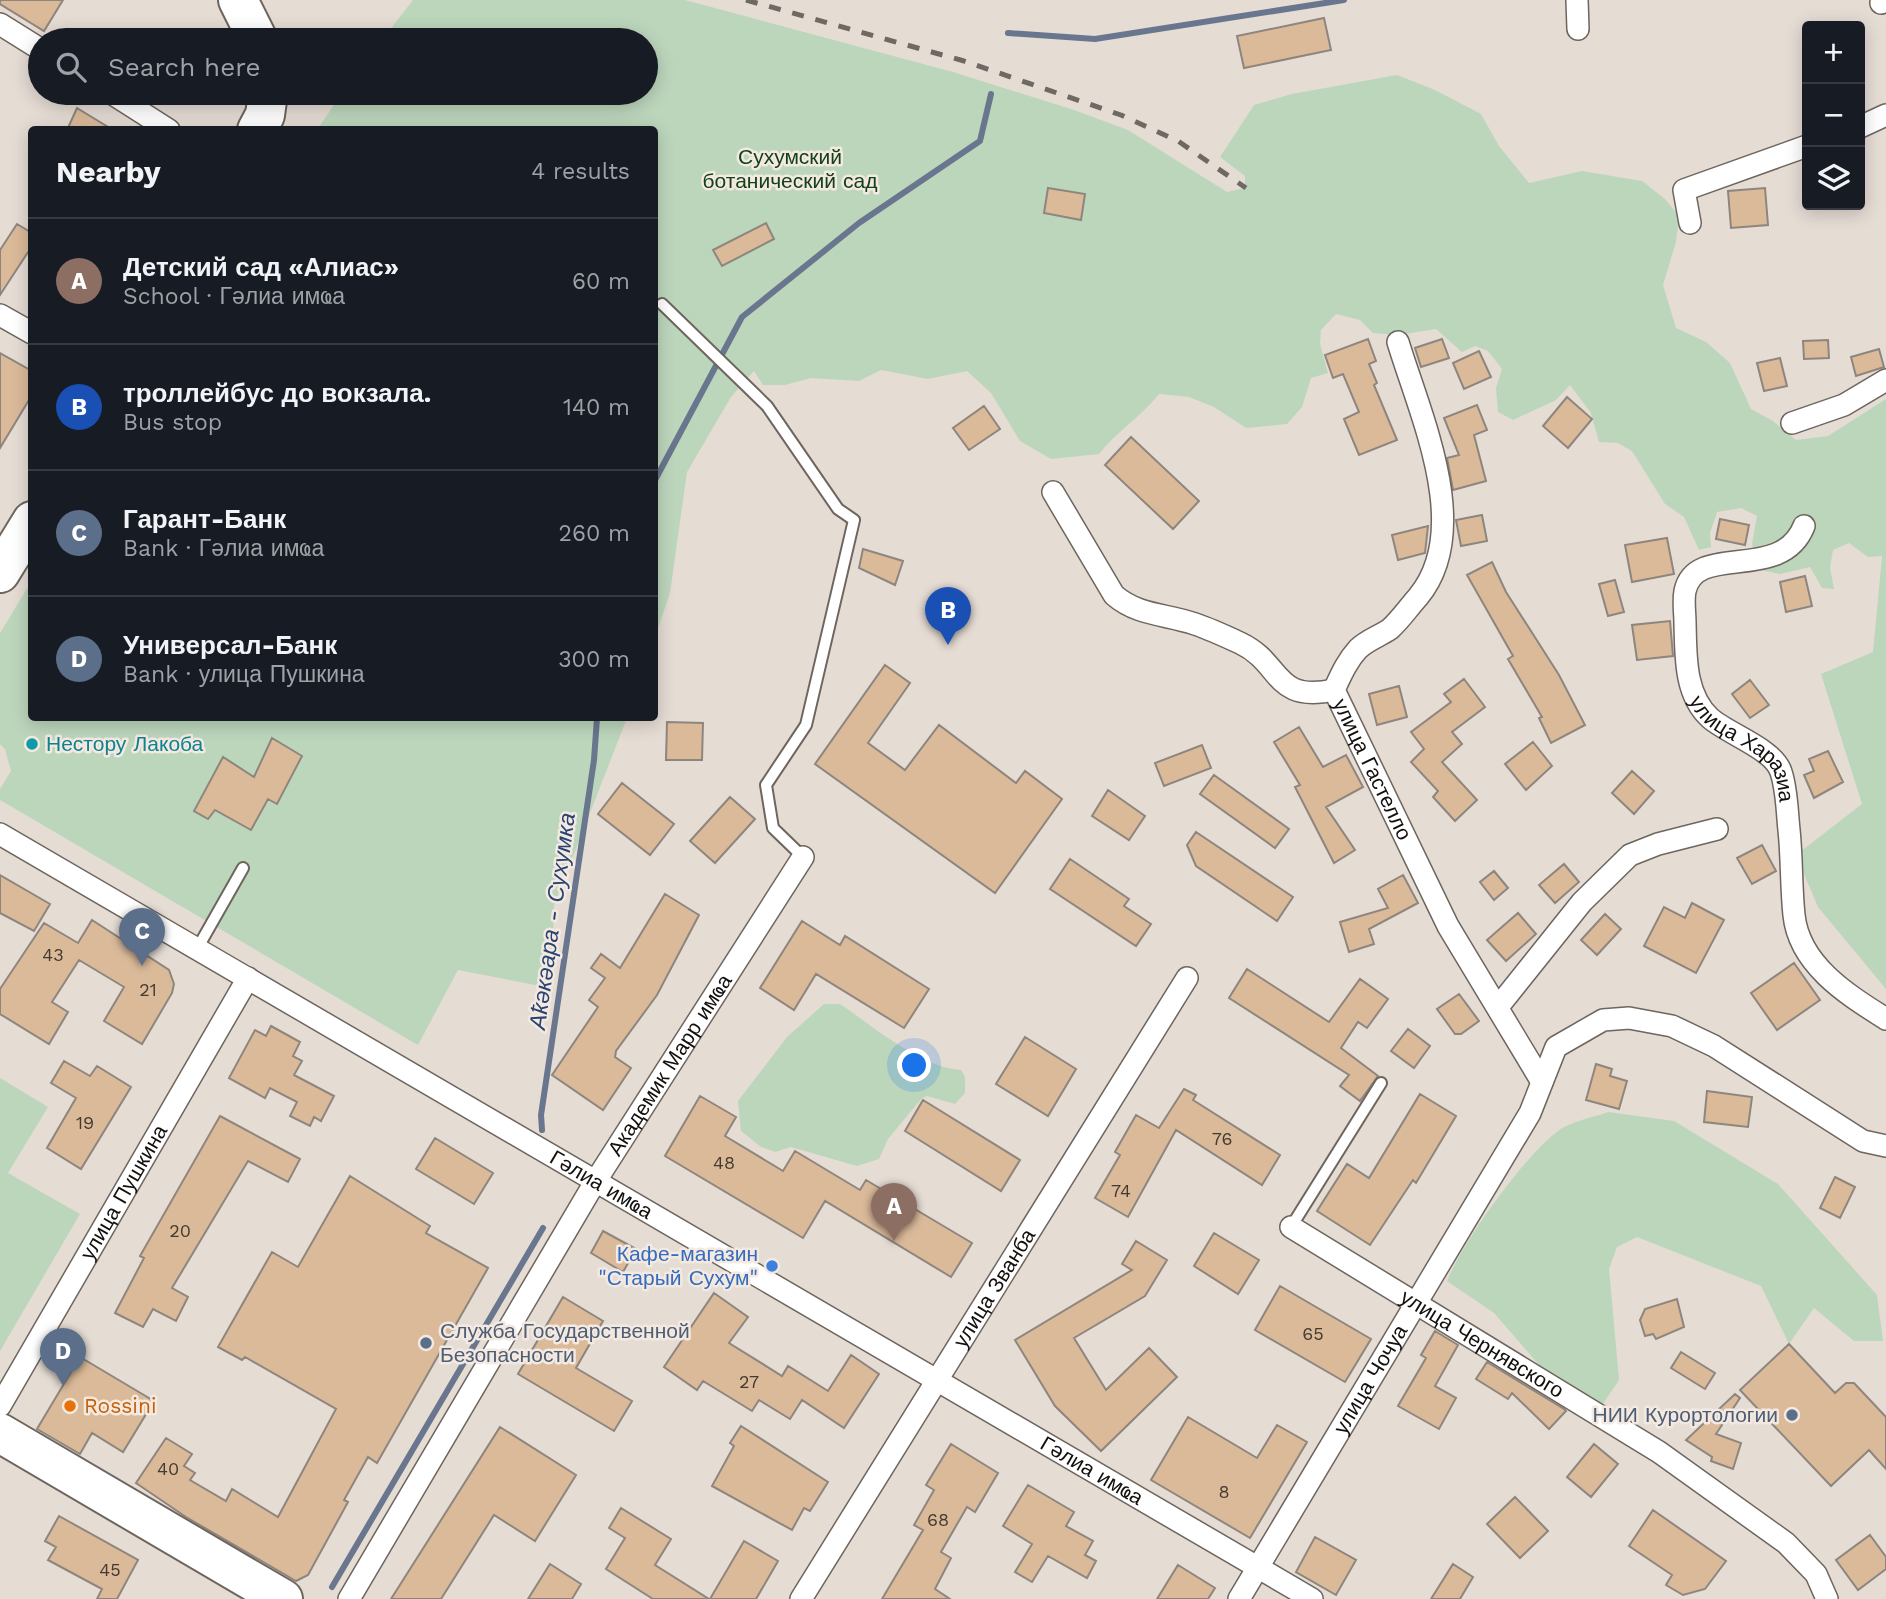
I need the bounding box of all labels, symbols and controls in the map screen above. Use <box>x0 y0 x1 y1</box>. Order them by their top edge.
map controls <box>1802 21 1865 210</box>
button: + <box>1802 21 1865 84</box>
search box <box>28 28 658 105</box>
icon: search <box>52 48 90 86</box>
text: Search here <box>108 52 260 82</box>
button: − <box>1802 84 1865 147</box>
park label: Сухумский ботанический сад <box>703 144 878 193</box>
button: layers <box>1802 147 1865 210</box>
text: Nearby <box>56 154 161 189</box>
text: 4 results <box>531 158 630 185</box>
text: Детский сад «Алиас» <box>123 252 399 282</box>
text: A <box>71 268 87 295</box>
text: 60 m <box>572 268 630 295</box>
text: School · Гәлиа имҩа <box>123 283 345 310</box>
text: троллейбус до вокзала. <box>123 378 431 408</box>
text: B <box>71 394 87 421</box>
text: 140 m <box>563 394 630 421</box>
text: Bus stop <box>123 409 222 436</box>
text: Гарант-Банк <box>123 504 286 534</box>
text: C <box>71 520 87 547</box>
text: 260 m <box>559 520 630 547</box>
text: Bank · Гәлиа имҩа <box>123 535 324 562</box>
pin: B <box>925 587 971 645</box>
text: Универсал-Банк <box>123 630 337 660</box>
text: D <box>71 646 87 673</box>
text: 300 m <box>558 646 630 673</box>
text: Bank · улица Пушкина <box>123 661 365 688</box>
street label: улица Харазиа <box>1684 691 1800 804</box>
street label: улица Гастелло <box>1328 694 1418 844</box>
place label: Нестору Лакоба <box>46 731 204 756</box>
marker: Нестору Лакоба <box>24 736 40 752</box>
water label: Аҟәкәара - Сухумка <box>524 811 581 1033</box>
pin: C <box>119 908 165 966</box>
house number: 43 <box>42 944 64 965</box>
street label: Академик Марр имҩа <box>602 969 737 1160</box>
house number: 21 <box>139 979 157 1000</box>
your location <box>897 1048 931 1082</box>
house number: 19 <box>76 1112 94 1133</box>
street label: улица Пушкина <box>75 1120 172 1264</box>
house number: 76 <box>1212 1128 1232 1149</box>
street label: Гәлиа имҩа <box>546 1144 658 1224</box>
house number: 48 <box>713 1152 735 1173</box>
house number: 74 <box>1111 1180 1131 1201</box>
pin: A <box>871 1183 917 1241</box>
house number: 20 <box>169 1220 191 1241</box>
street label: улица Званба <box>948 1224 1040 1352</box>
place label: Кафе-магазин "Старый Сухум" <box>598 1241 758 1290</box>
marker: Кафе-магазин "Старый Сухум" <box>764 1258 780 1274</box>
street label: улица Чернявского <box>1396 1284 1569 1403</box>
place label: Служба Государственной Безопасности <box>440 1318 690 1367</box>
street label: улица Чочуа <box>1328 1320 1413 1438</box>
house number: 65 <box>1302 1323 1324 1344</box>
pin: D <box>40 1328 86 1386</box>
marker: Служба Государственной Безопасности <box>418 1335 434 1351</box>
house number: 27 <box>739 1371 759 1392</box>
place label: Rossini <box>84 1393 157 1418</box>
marker: Rossini <box>62 1398 78 1414</box>
place label: НИИ Курортологии <box>1593 1402 1778 1427</box>
marker: НИИ Курортологии <box>1784 1407 1800 1423</box>
street label: Гәлиа имҩа <box>1036 1431 1148 1510</box>
house number: 40 <box>157 1458 179 1479</box>
house number: 8 <box>1218 1481 1230 1502</box>
house number: 68 <box>927 1509 949 1530</box>
house number: 45 <box>99 1559 121 1580</box>

